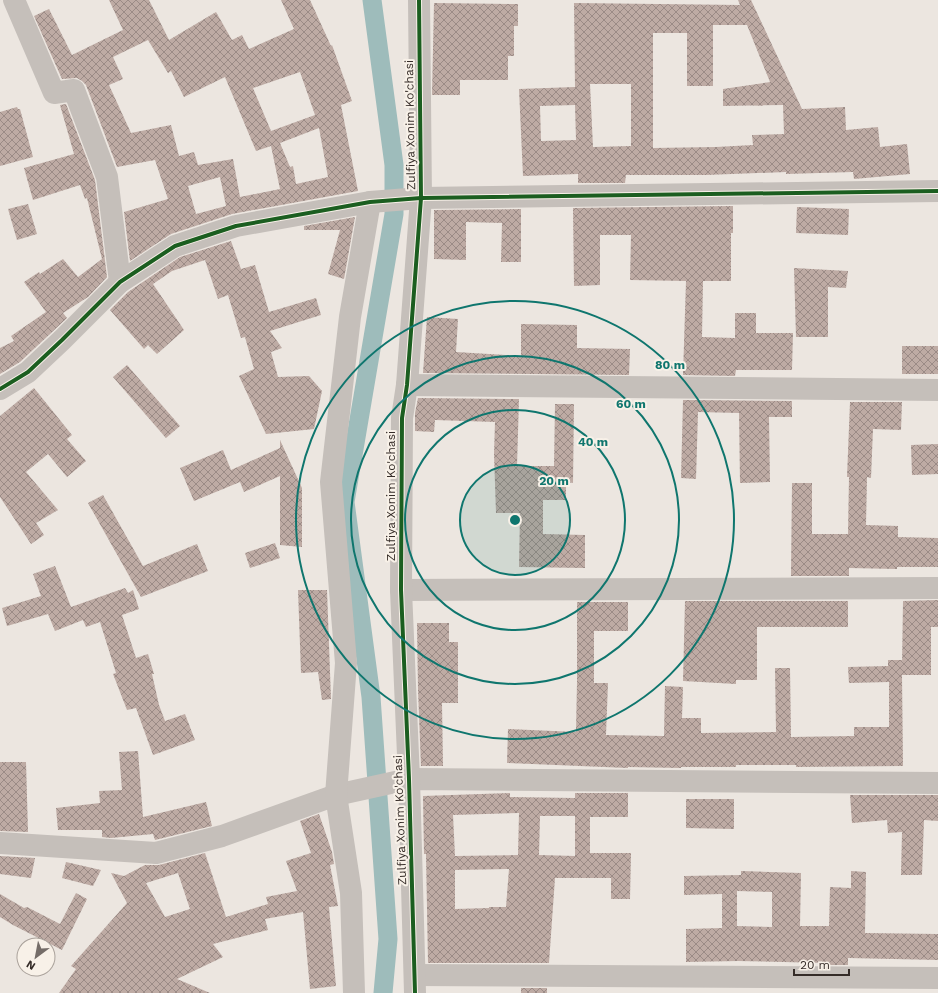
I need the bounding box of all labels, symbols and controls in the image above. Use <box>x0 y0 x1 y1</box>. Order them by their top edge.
street label: Zulfiya Xonim Ko'chasi <box>402 60 418 190</box>
text: 80 m <box>655 358 685 372</box>
text: 60 m <box>616 397 646 411</box>
street label: Zulfiya Xonim Ko'chasi <box>384 431 398 561</box>
text: 40 m <box>578 435 608 449</box>
text: 20 m <box>539 474 569 488</box>
centre of rings <box>508 513 522 527</box>
street label: Zulfiya Xonim Ko'chasi <box>391 755 409 885</box>
north arrow <box>16 937 56 977</box>
scale bar <box>794 951 849 977</box>
text: N <box>24 957 38 973</box>
text: 20 m <box>800 958 830 972</box>

